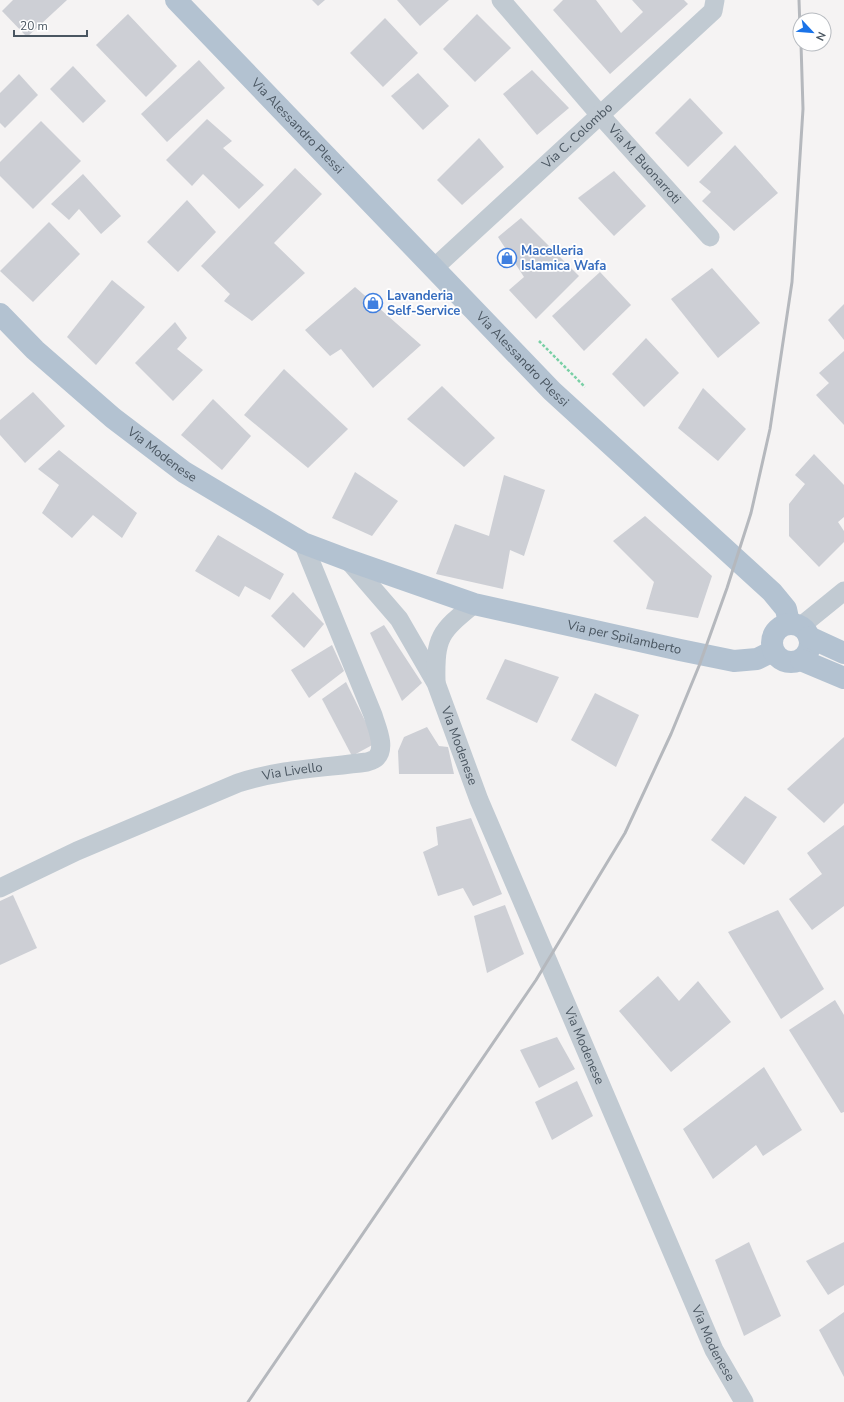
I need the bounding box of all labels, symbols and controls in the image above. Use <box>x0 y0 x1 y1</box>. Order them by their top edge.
scale bar <box>14 12 87 38</box>
north arrow <box>792 12 832 52</box>
text: 20 m <box>20 18 48 34</box>
text: N <box>812 29 829 43</box>
street label: Via Alessandro Plessi <box>246 74 348 178</box>
street label: Via C. Colombo <box>538 99 617 174</box>
street label: Via M. Buonarroti <box>603 120 685 208</box>
place label: Macelleria Islamica Wafa <box>521 242 606 275</box>
shop icon: Macelleria Islamica Wafa <box>496 247 518 269</box>
place label: Lavanderia Self-Service <box>387 287 460 320</box>
shop icon: Lavanderia Self-Service <box>362 292 384 314</box>
street label: Via Alessandro Plessi <box>471 307 573 411</box>
street label: Via Modenese <box>123 422 200 487</box>
street label: Via per Spilamberto <box>564 616 683 659</box>
street label: Via Modenese <box>436 703 482 788</box>
street label: Via Livello <box>260 758 323 785</box>
street label: Via Modenese <box>559 1003 609 1088</box>
street label: Via Modenese <box>686 1301 739 1385</box>

